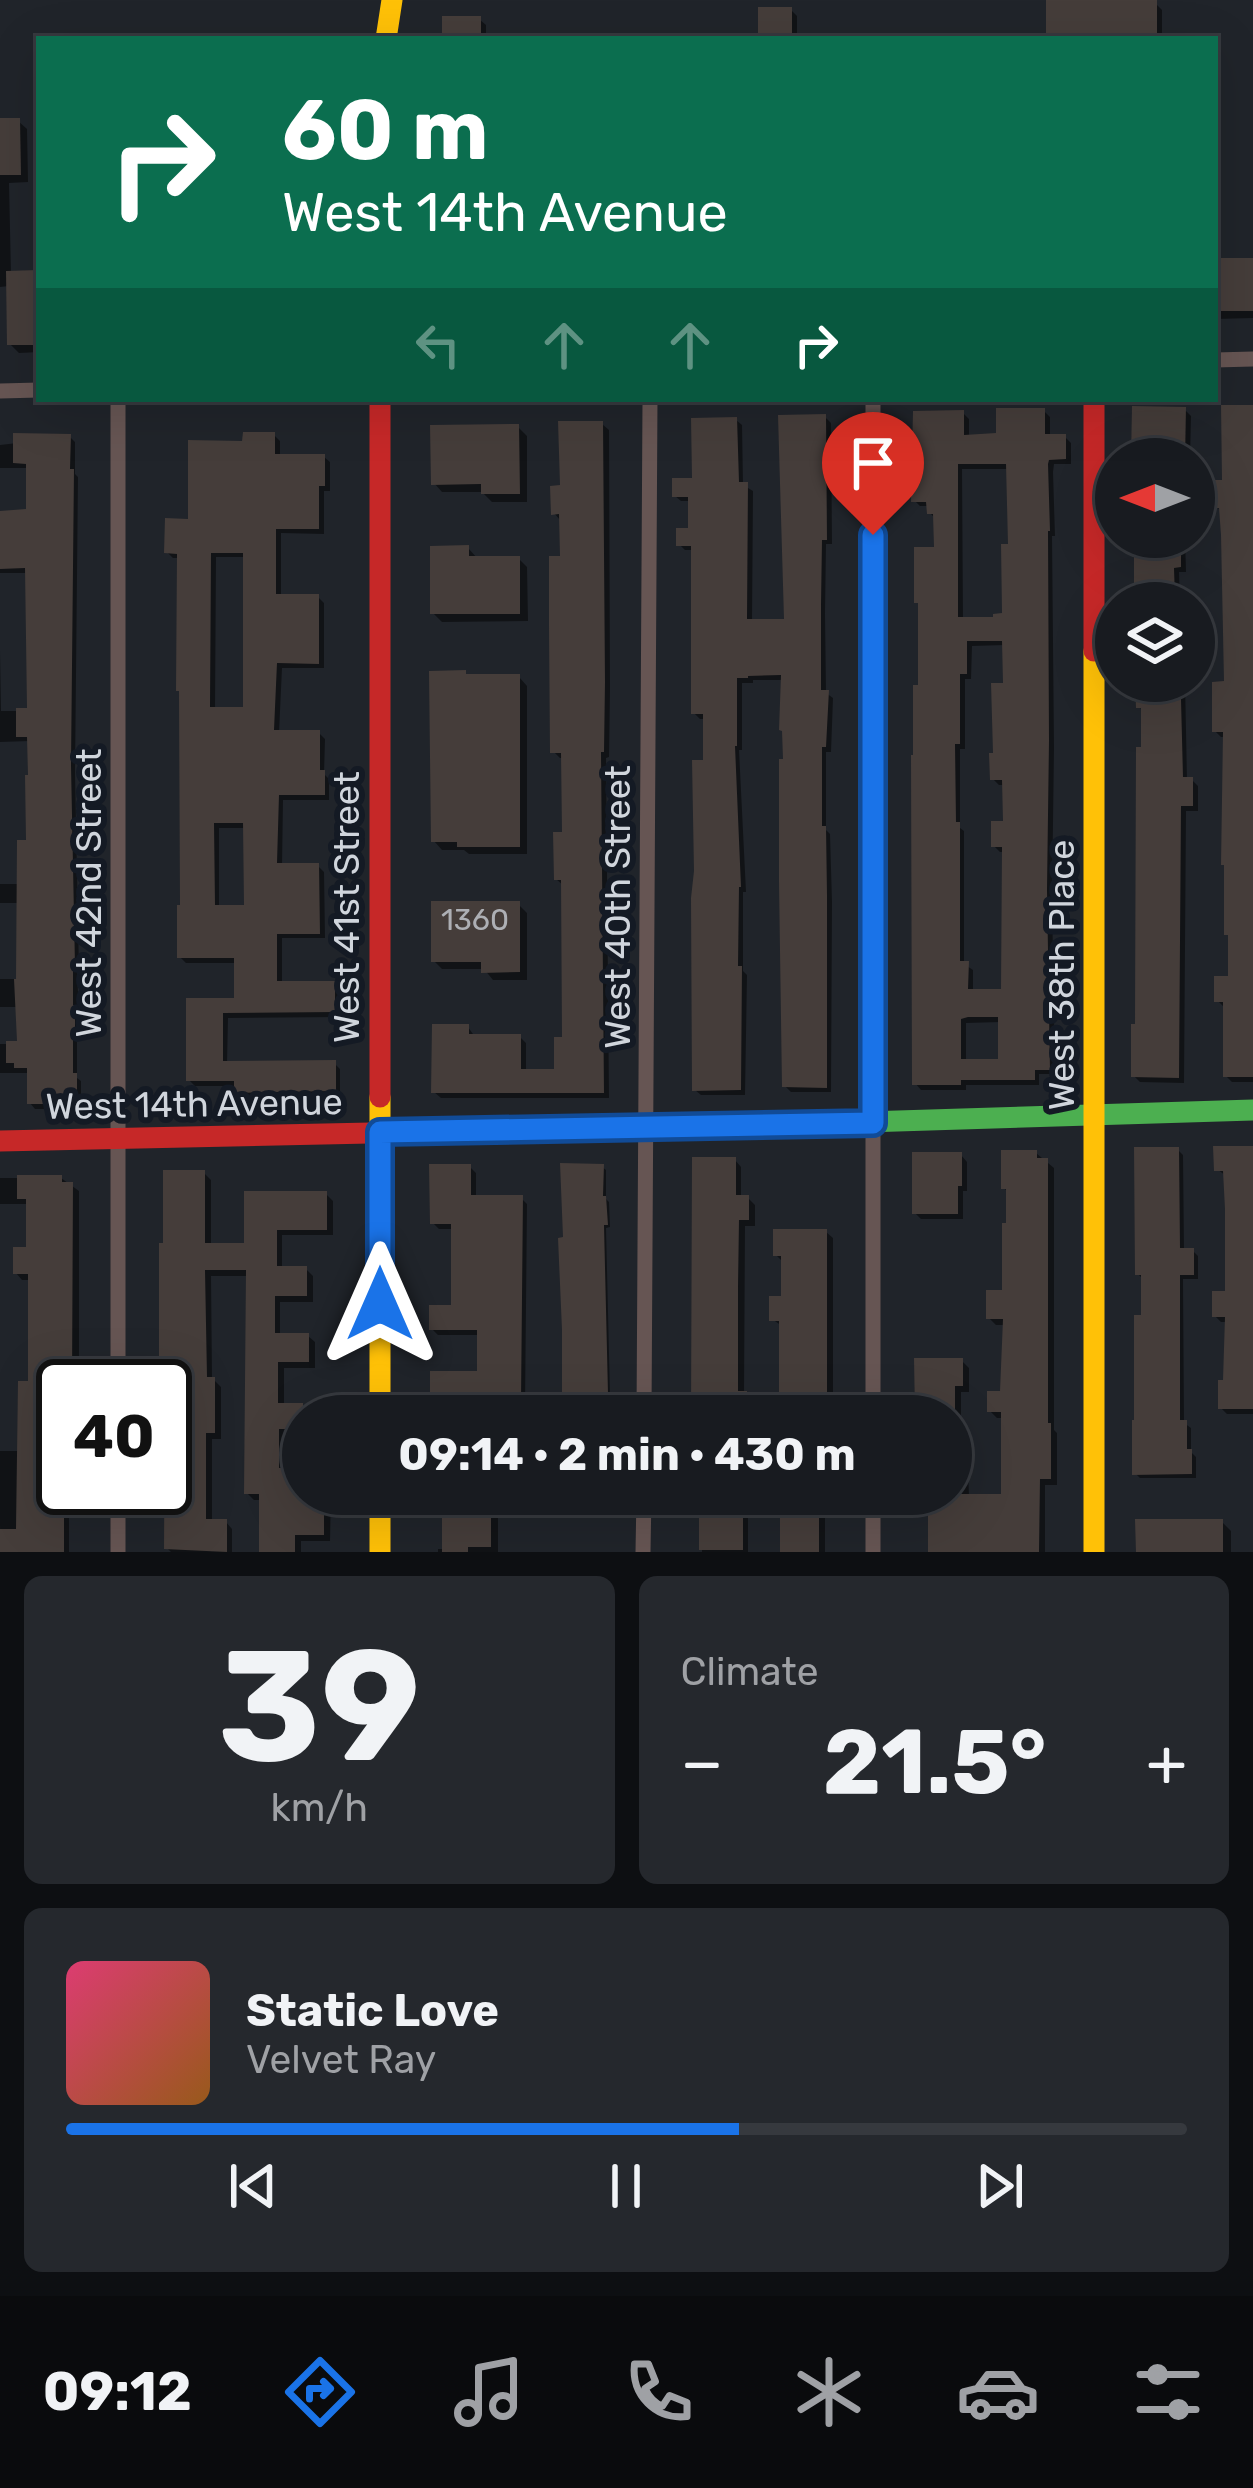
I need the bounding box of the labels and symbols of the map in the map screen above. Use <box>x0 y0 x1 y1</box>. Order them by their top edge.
pin <box>822 412 924 535</box>
north arrow <box>1095 438 1215 558</box>
street label: West 42nd Street <box>67 748 110 1038</box>
street label: West 40th Street <box>596 765 639 1049</box>
street label: West 41st Street <box>325 771 368 1043</box>
street label: West 38th Place <box>1040 840 1083 1110</box>
house number: 1360 <box>441 902 509 938</box>
street label: West 14th Avenue <box>45 1080 343 1128</box>
position arrow <box>317 1241 443 1367</box>
speed limit sign: 40 <box>36 1359 192 1515</box>

